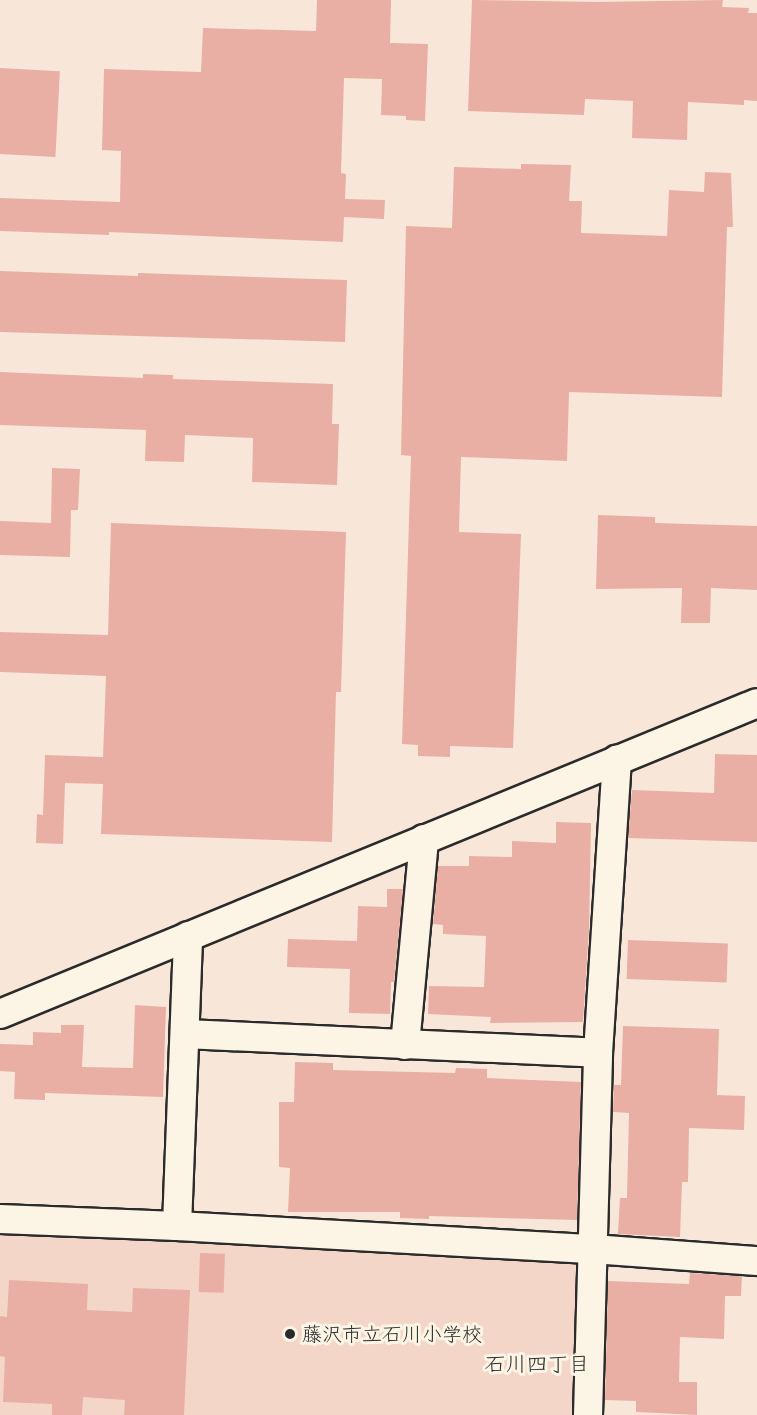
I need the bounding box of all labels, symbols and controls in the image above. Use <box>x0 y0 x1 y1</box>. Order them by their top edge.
place label: 藤沢市立石川小学校 <box>302 1322 482 1346</box>
marker: 藤沢市立石川小学校 <box>283 1327 297 1341</box>
district label: 石川四丁目 <box>485 1351 589 1377</box>

